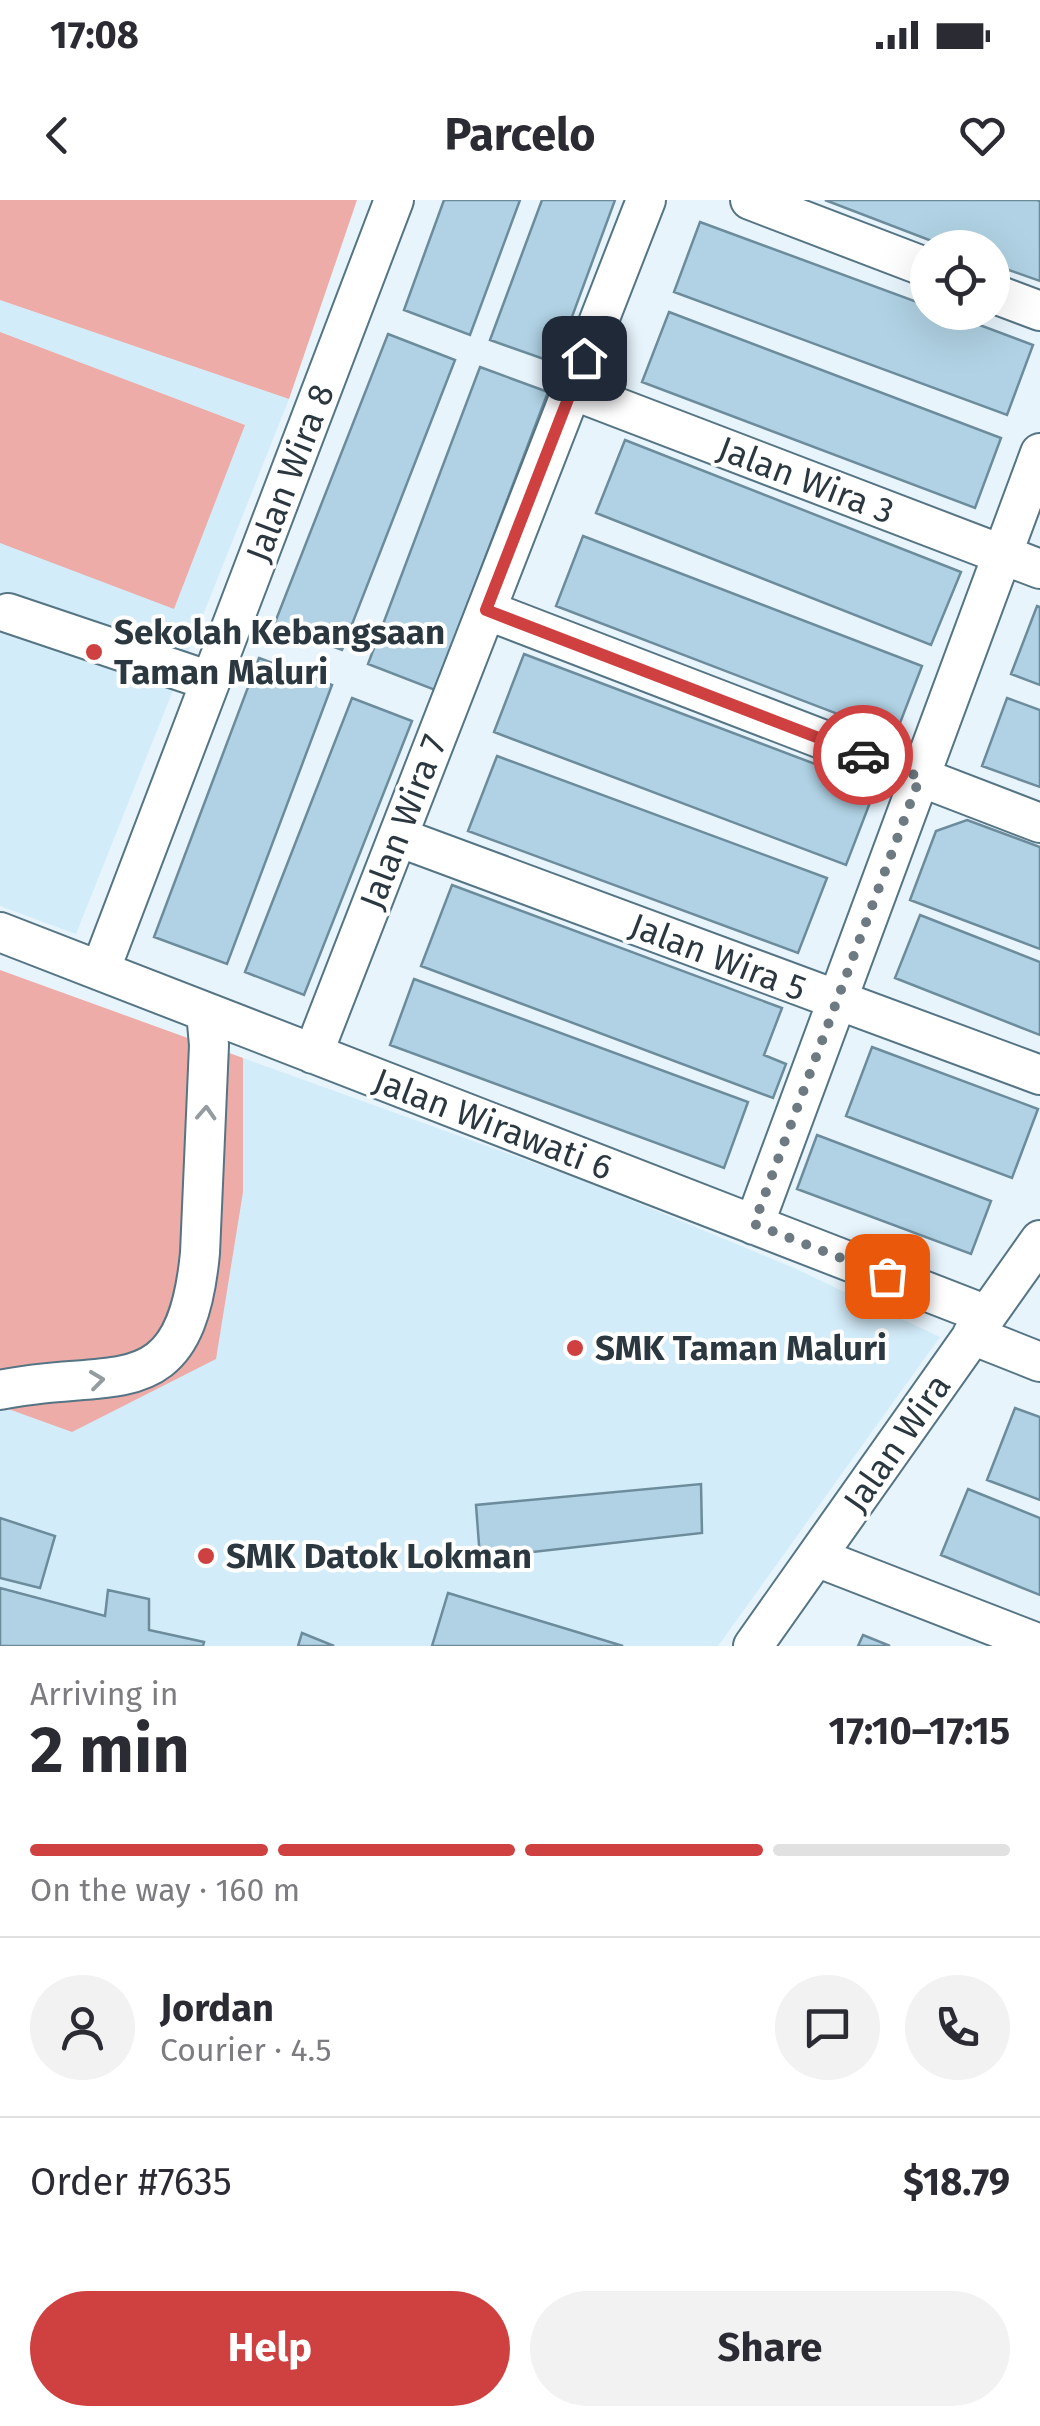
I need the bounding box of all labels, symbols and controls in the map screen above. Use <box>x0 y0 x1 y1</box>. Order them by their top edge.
text: 17:08 <box>50 12 139 58</box>
icon: back <box>30 108 85 163</box>
text: Parcelo <box>445 108 595 162</box>
icon: heart <box>955 108 1010 163</box>
map controls <box>910 230 1010 330</box>
button: locate <box>910 230 1010 330</box>
pin <box>542 316 627 401</box>
icon: home <box>557 331 612 386</box>
street label: Jalan Wira 8 <box>237 378 343 568</box>
street label: Jalan Wira 3 <box>712 427 900 533</box>
place label: Sekolah Kebangsaan Taman Maluri <box>114 611 445 693</box>
marker: Sekolah Kebangsaan Taman Maluri <box>83 641 105 663</box>
courier <box>813 705 913 805</box>
icon: car <box>836 728 891 783</box>
street label: Jalan Wira 7 <box>351 729 455 915</box>
street label: Jalan Wira 5 <box>624 904 812 1010</box>
street label: Jalan Wirawati 6 <box>368 1059 618 1189</box>
one-way arrow <box>196 1105 217 1121</box>
pin <box>845 1234 930 1319</box>
icon: bag <box>860 1249 915 1304</box>
place label: SMK Taman Maluri <box>595 1327 887 1369</box>
marker: SMK Taman Maluri <box>564 1337 586 1359</box>
street label: Jalan Wira <box>834 1366 960 1520</box>
one-way arrow <box>88 1370 105 1391</box>
place label: SMK Datok Lokman <box>226 1535 532 1577</box>
marker: SMK Datok Lokman <box>195 1545 217 1567</box>
text: Arriving in <box>30 1675 178 1713</box>
text: 17:10–17:15 <box>829 1708 1010 1754</box>
text: 2 min <box>30 1711 190 1789</box>
text: On the way · 160 m <box>30 1871 300 1909</box>
button: person <box>30 1975 135 2080</box>
button: chat <box>775 1975 880 2080</box>
button: phone <box>905 1975 1010 2080</box>
text: Jordan <box>160 1985 274 2031</box>
text: Courier · 4.5 <box>160 2031 331 2069</box>
text: Order #7635 <box>30 2159 232 2205</box>
text: $18.79 <box>903 2159 1010 2205</box>
button: Help <box>30 2291 510 2406</box>
button: Share <box>530 2291 1010 2406</box>

